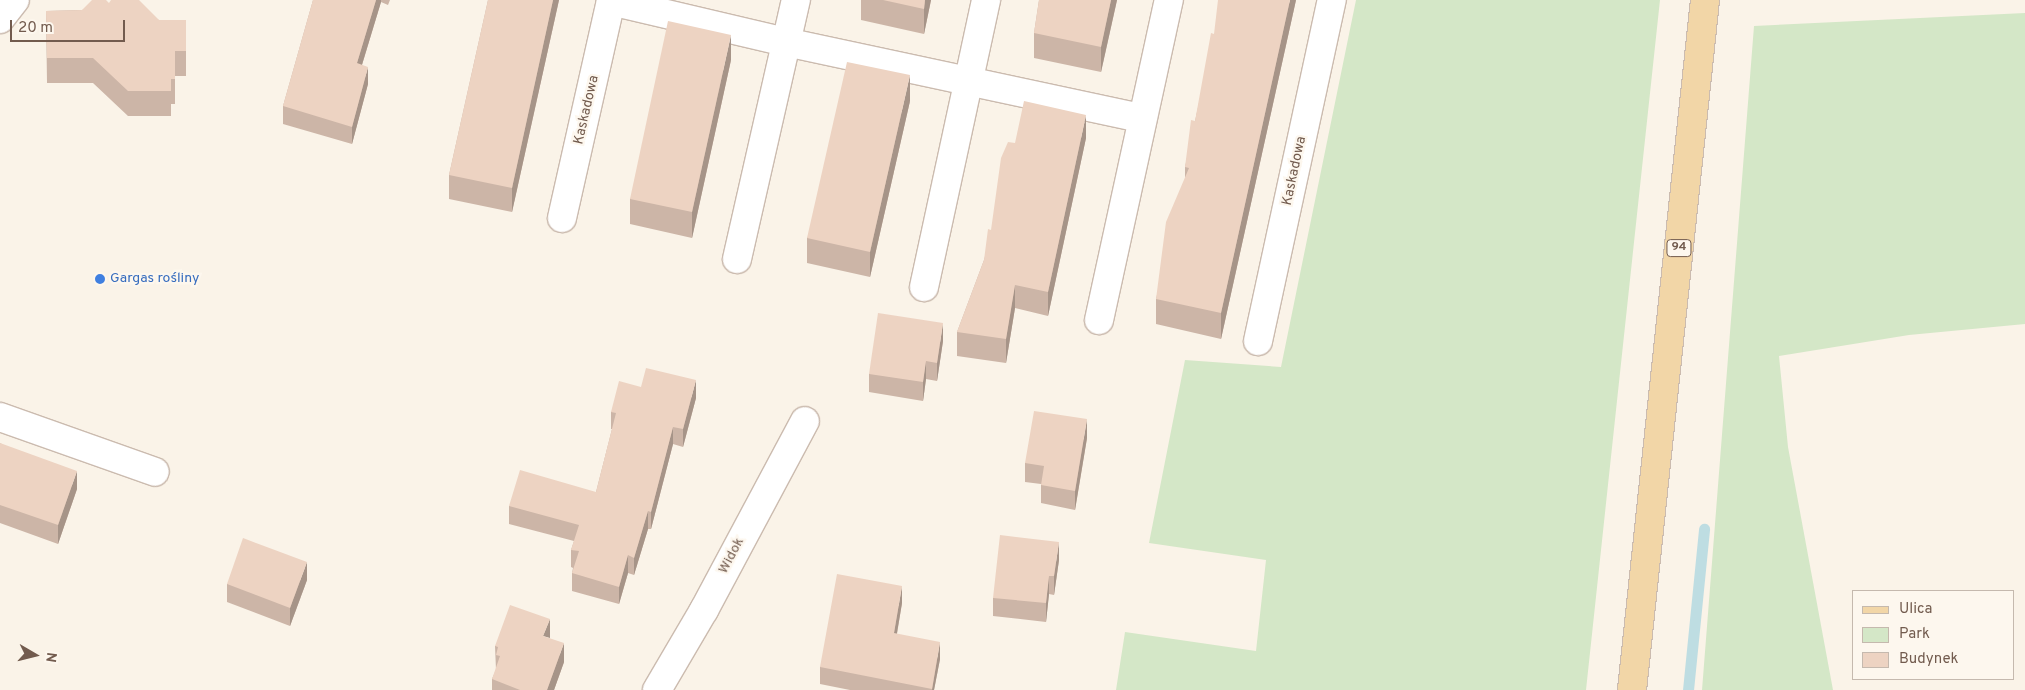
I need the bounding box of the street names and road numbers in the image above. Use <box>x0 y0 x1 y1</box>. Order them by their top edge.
street label: Kaskadowa <box>571 74 603 146</box>
street label: Kaskadowa <box>1279 135 1311 207</box>
road number: 94 <box>1665 238 1693 258</box>
street label: Widok <box>716 535 748 577</box>

